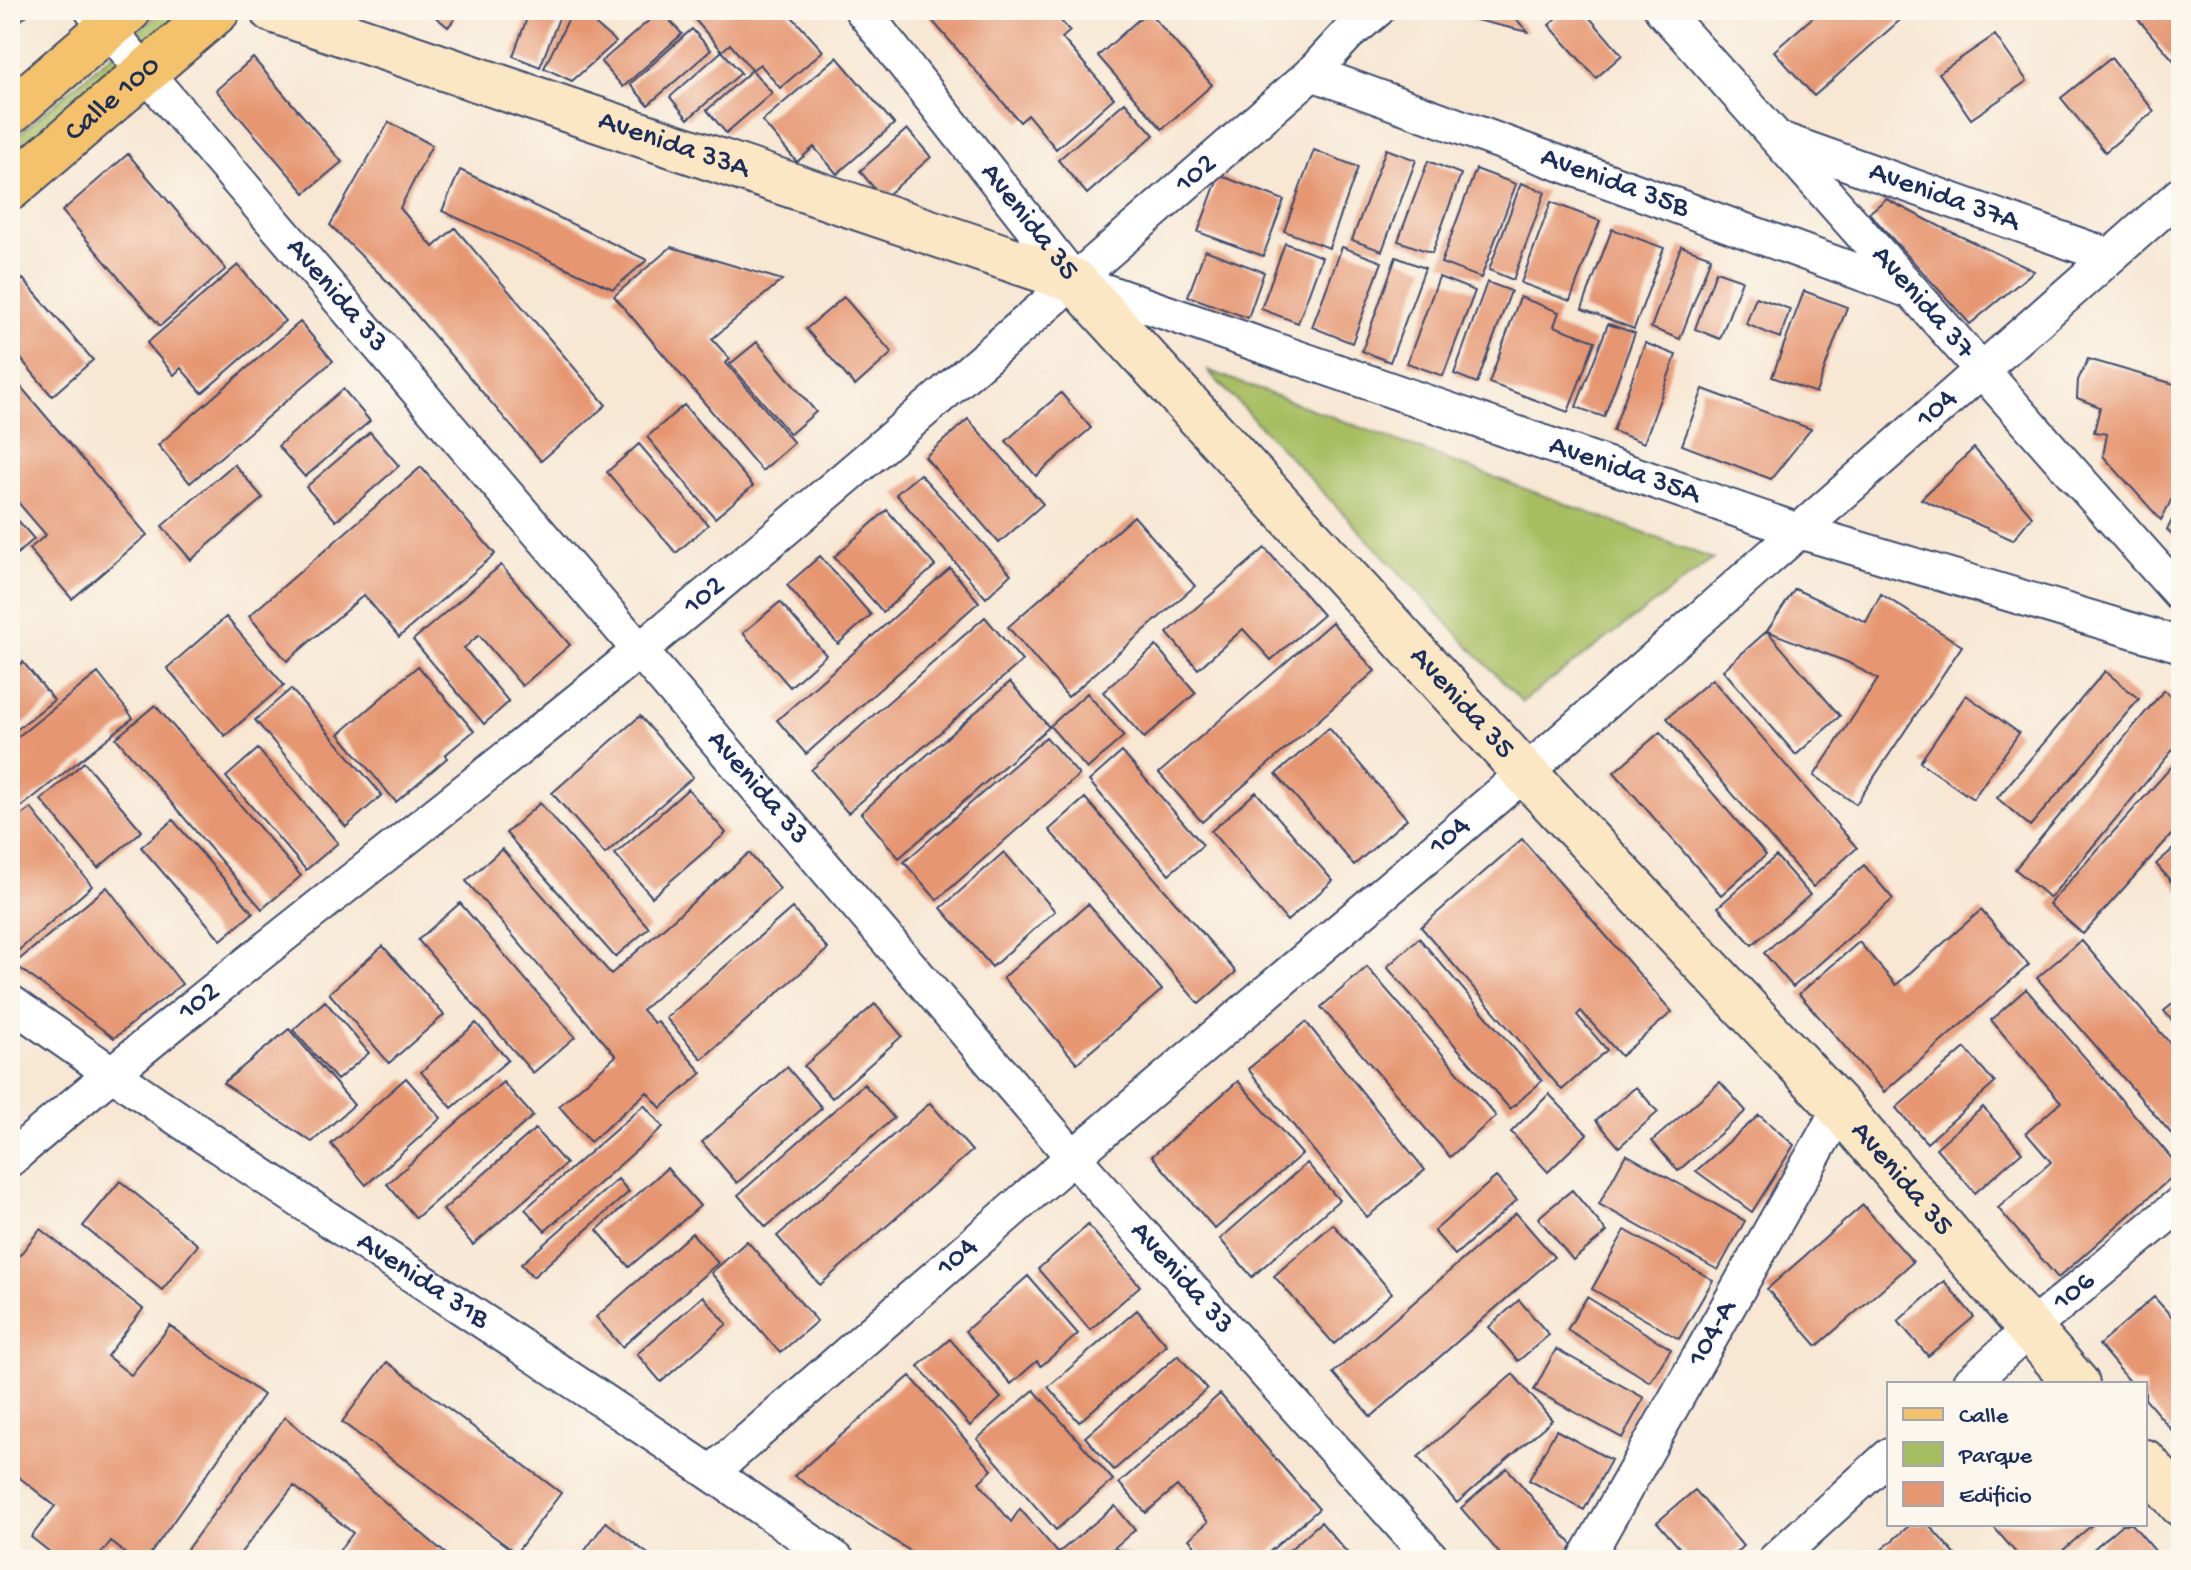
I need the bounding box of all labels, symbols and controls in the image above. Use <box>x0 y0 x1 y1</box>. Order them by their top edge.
street label: Calle 100 <box>58 49 168 150</box>
street label: Avenida 33A <box>594 104 755 188</box>
street label: Avenida 35B <box>1536 140 1694 226</box>
street label: 102 <box>1168 146 1224 202</box>
street label: Avenida 37A <box>1864 155 2025 241</box>
street label: Avenida 35 <box>972 156 1086 288</box>
street label: Avenida 33 <box>278 231 395 360</box>
street label: Avenida 37 <box>1863 239 1983 368</box>
street label: 104 <box>1909 382 1965 437</box>
street label: Avenida 35A <box>1544 428 1706 513</box>
street label: 102 <box>676 569 733 624</box>
street label: Avenida 35 <box>1401 640 1522 767</box>
street label: Avenida 33 <box>699 724 816 853</box>
street label: 104 <box>1422 809 1478 865</box>
street label: 102 <box>171 975 228 1030</box>
street label: Avenida 35 <box>1842 1115 1960 1244</box>
street label: Avenida 33 <box>1122 1215 1241 1342</box>
street label: Avenida 31B <box>349 1225 496 1338</box>
street label: 104 <box>929 1230 985 1286</box>
street label: 106 <box>2045 1264 2103 1320</box>
street label: 104-A <box>1680 1293 1746 1374</box>
legend <box>1887 1382 2147 1526</box>
text: Calle <box>1959 1403 2009 1432</box>
text: Parque <box>1958 1443 2033 1472</box>
text: Edificio <box>1959 1483 2032 1512</box>

